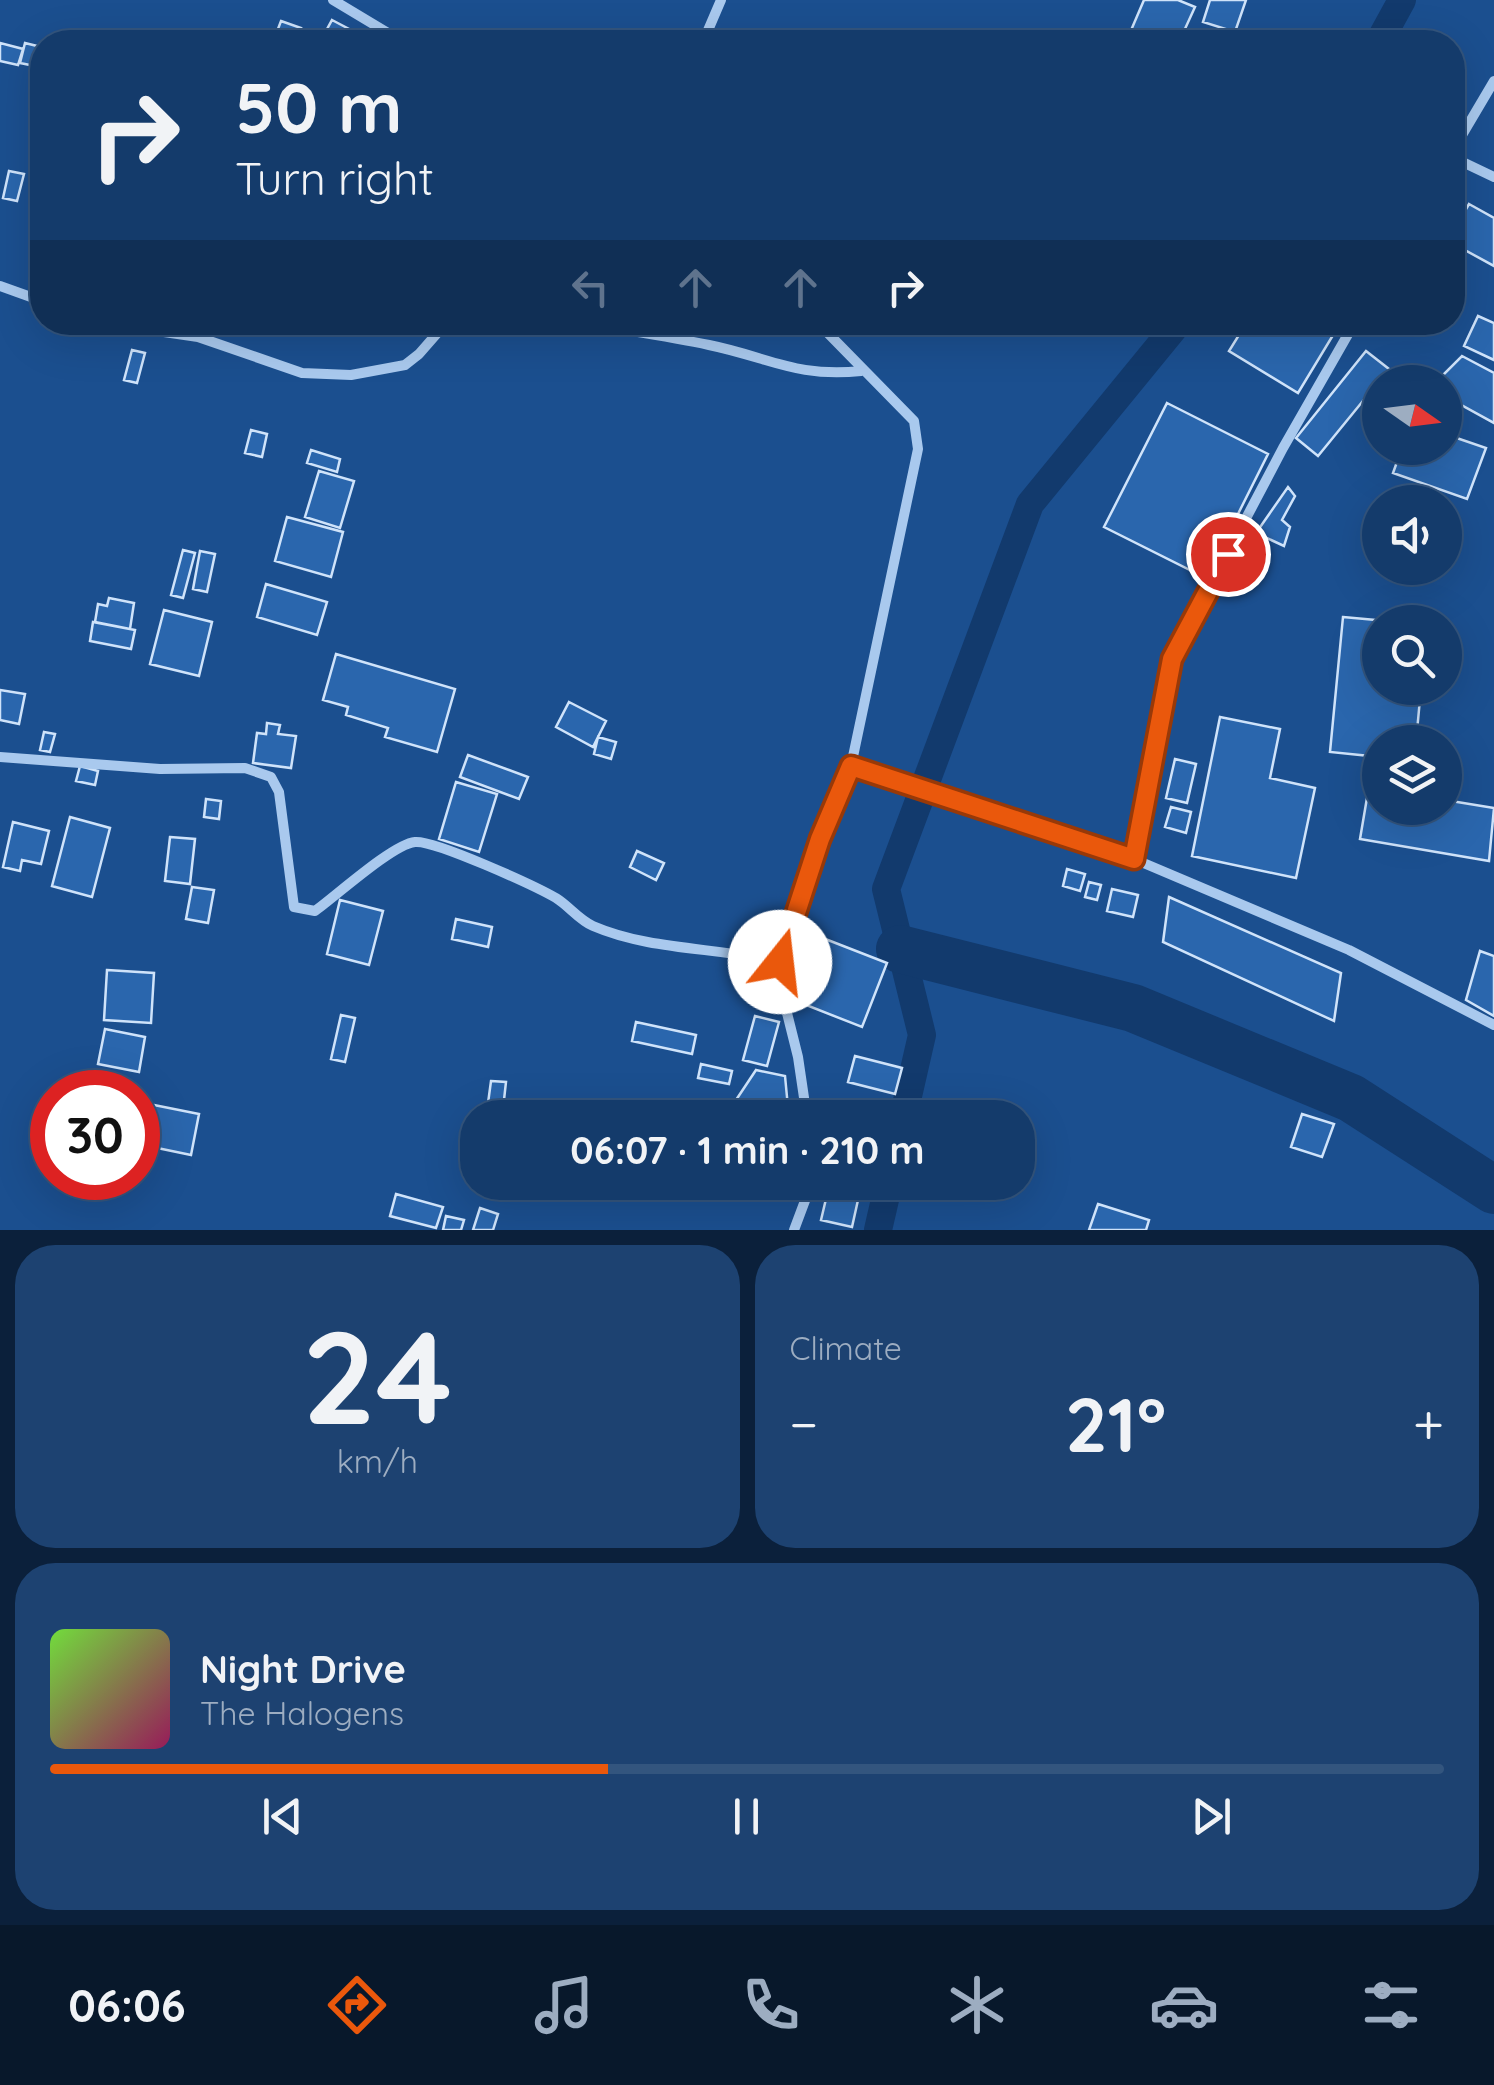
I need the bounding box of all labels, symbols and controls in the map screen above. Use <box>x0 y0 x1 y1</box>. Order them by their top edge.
text: 50 m <box>235 63 402 151</box>
icon: right <box>70 70 200 200</box>
text: Turn right <box>235 150 434 206</box>
icon: left <box>563 260 618 315</box>
icon: ahead <box>668 260 723 315</box>
icon: ahead <box>773 260 828 315</box>
icon: right <box>878 260 933 315</box>
north arrow <box>1362 365 1462 465</box>
map controls <box>1362 365 1462 825</box>
button: sound <box>1362 485 1462 585</box>
pin <box>1186 512 1271 597</box>
icon: arrive <box>1201 527 1256 582</box>
button: search <box>1362 605 1462 705</box>
button: layers <box>1362 725 1462 825</box>
position arrow <box>728 910 832 1014</box>
speed limit sign: 30 <box>30 1070 160 1200</box>
text: 06:07 · 1 min · 210 m <box>570 1126 925 1174</box>
text: 24 <box>302 1294 452 1457</box>
text: Climate <box>790 1328 902 1368</box>
text: 21° <box>1065 1377 1166 1471</box>
text: − <box>790 1389 818 1458</box>
text: + <box>1413 1389 1444 1458</box>
text: km/h <box>337 1441 418 1481</box>
text: Night Drive <box>200 1645 406 1693</box>
text: The Halogens <box>200 1693 404 1733</box>
icon: previous <box>255 1789 310 1844</box>
icon: pause <box>719 1789 774 1844</box>
icon: next <box>1184 1789 1239 1844</box>
icon: directions <box>322 1970 392 2040</box>
icon: music <box>529 1970 599 2040</box>
icon: phone <box>736 1970 806 2040</box>
icon: climate <box>942 1970 1012 2040</box>
icon: car <box>1149 1970 1219 2040</box>
icon: filters <box>1356 1970 1426 2040</box>
text: 06:06 <box>68 1977 186 2033</box>

